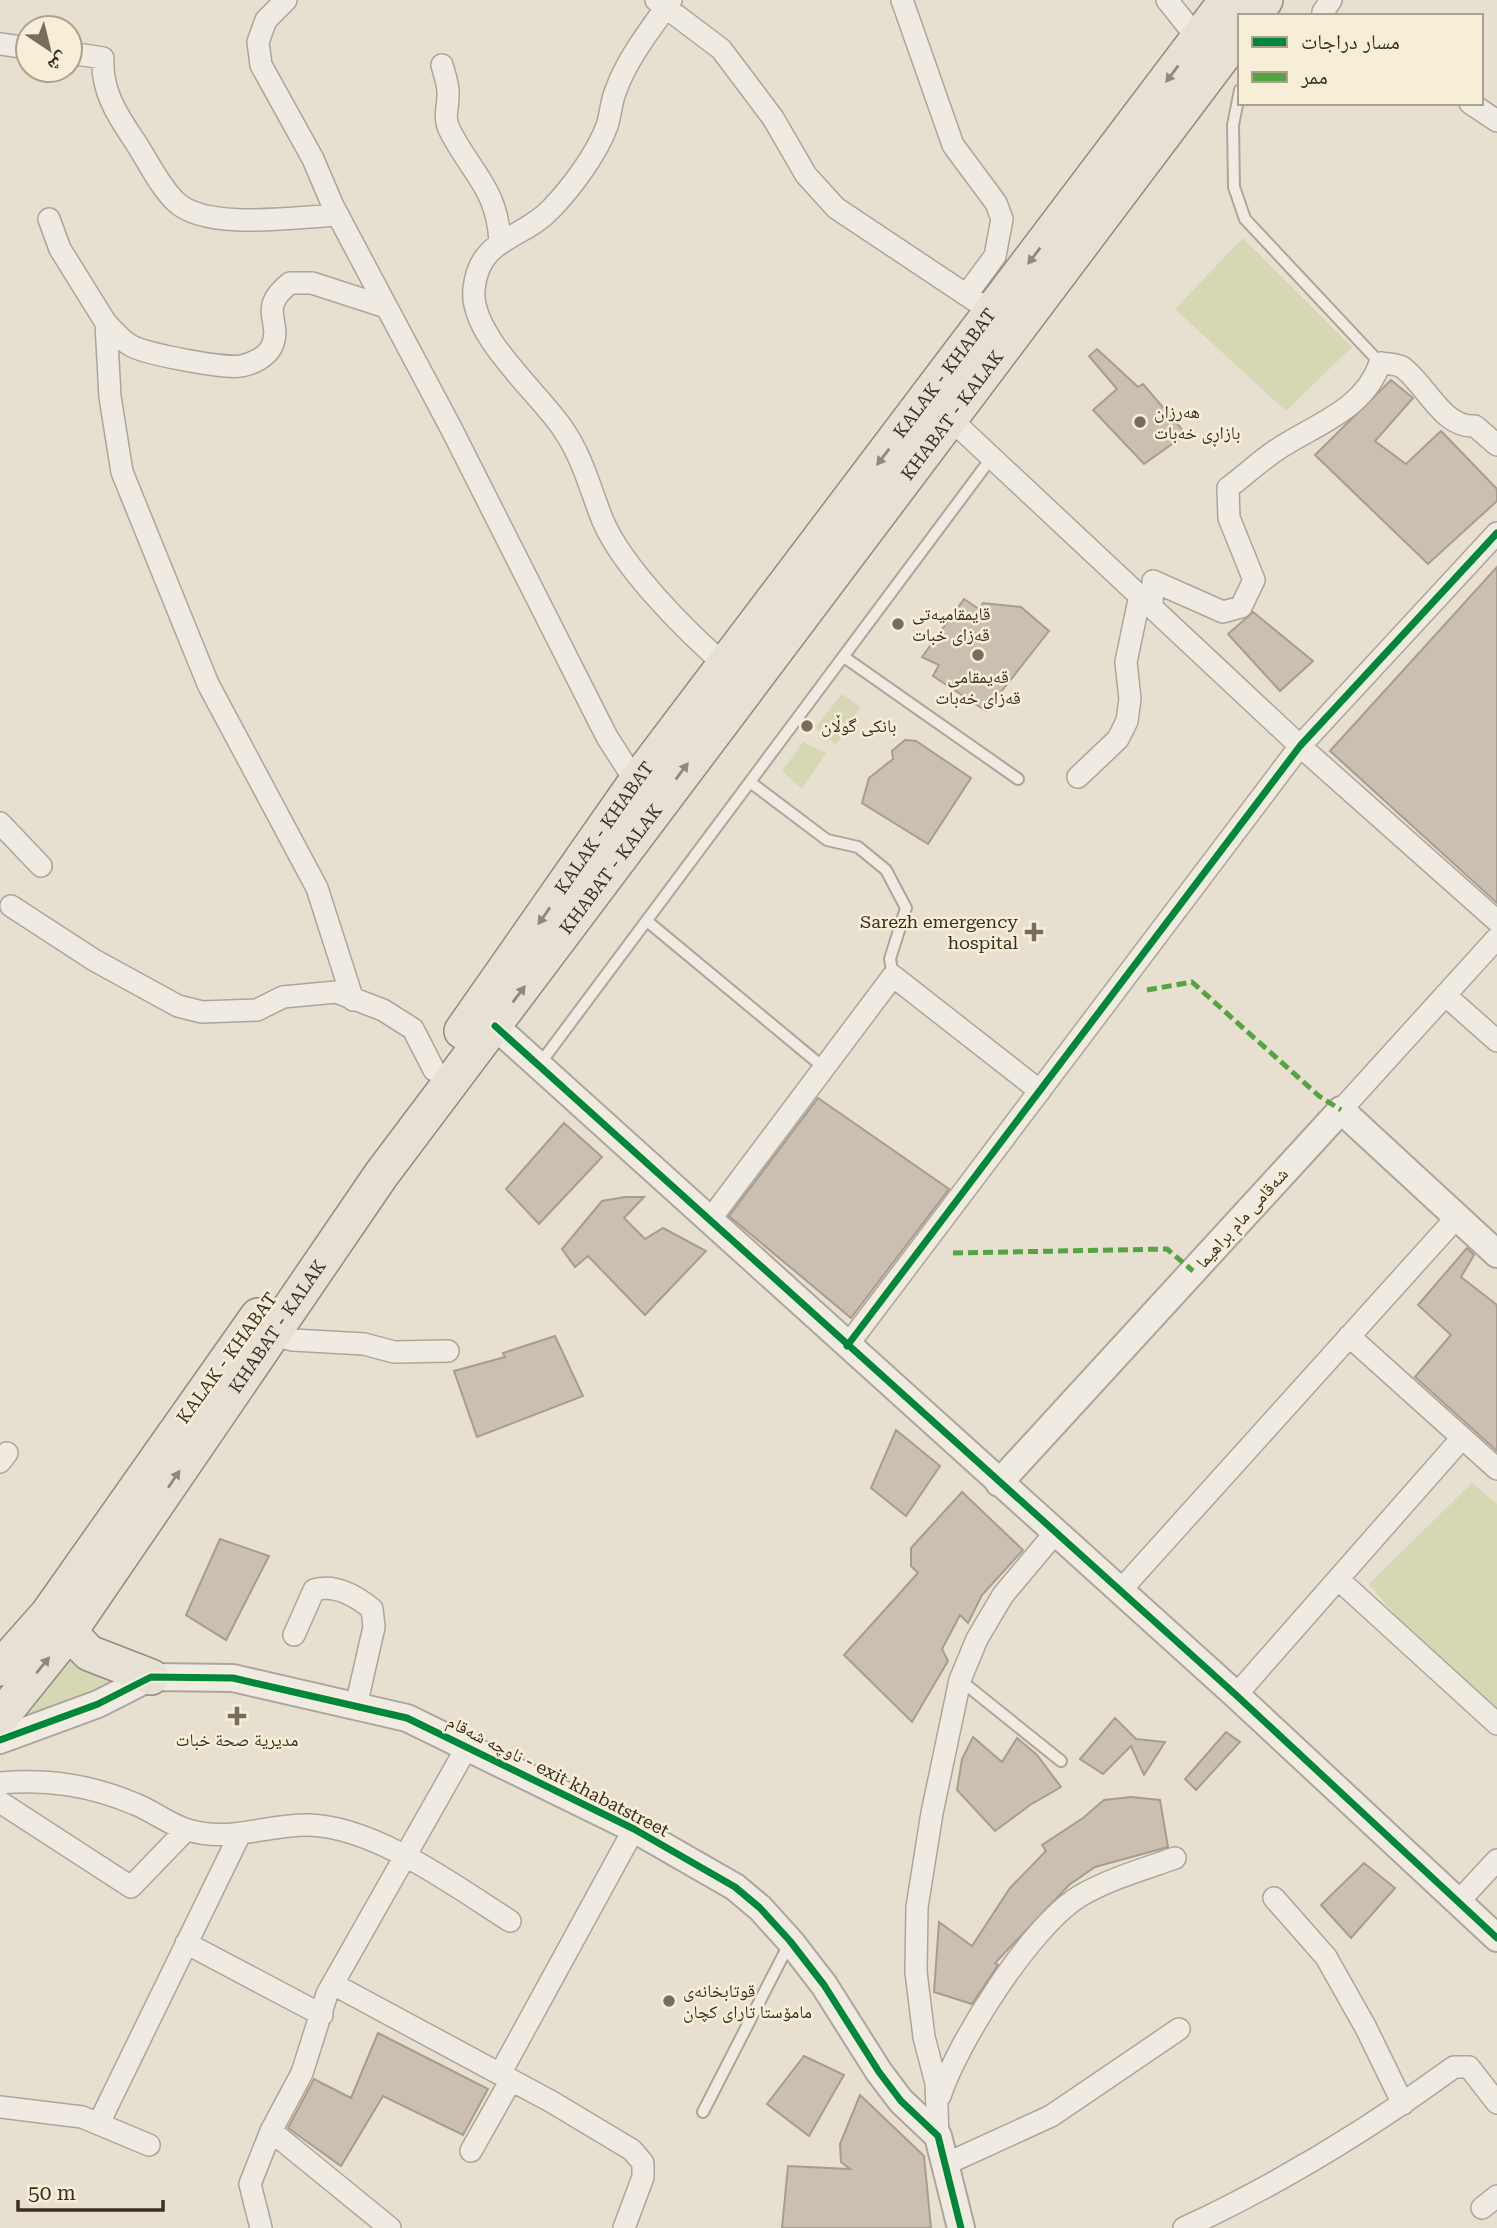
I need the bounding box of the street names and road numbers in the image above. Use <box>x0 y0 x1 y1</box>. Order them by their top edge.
street label: KALAK - KHABAT <box>889 304 1000 442</box>
street label: KHABAT - KALAK <box>896 346 1007 484</box>
street label: KALAK - KHABAT <box>550 757 658 898</box>
street label: KHABAT - KALAK <box>555 800 666 938</box>
street label: شەقامی مام براهیما <box>1191 1163 1294 1273</box>
street label: KHABAT - KALAK <box>224 1256 330 1397</box>
street label: KALAK - KHABAT <box>172 1288 281 1427</box>
street label: ناوچە شەقام - exit khabatstreet <box>443 1710 673 1843</box>

